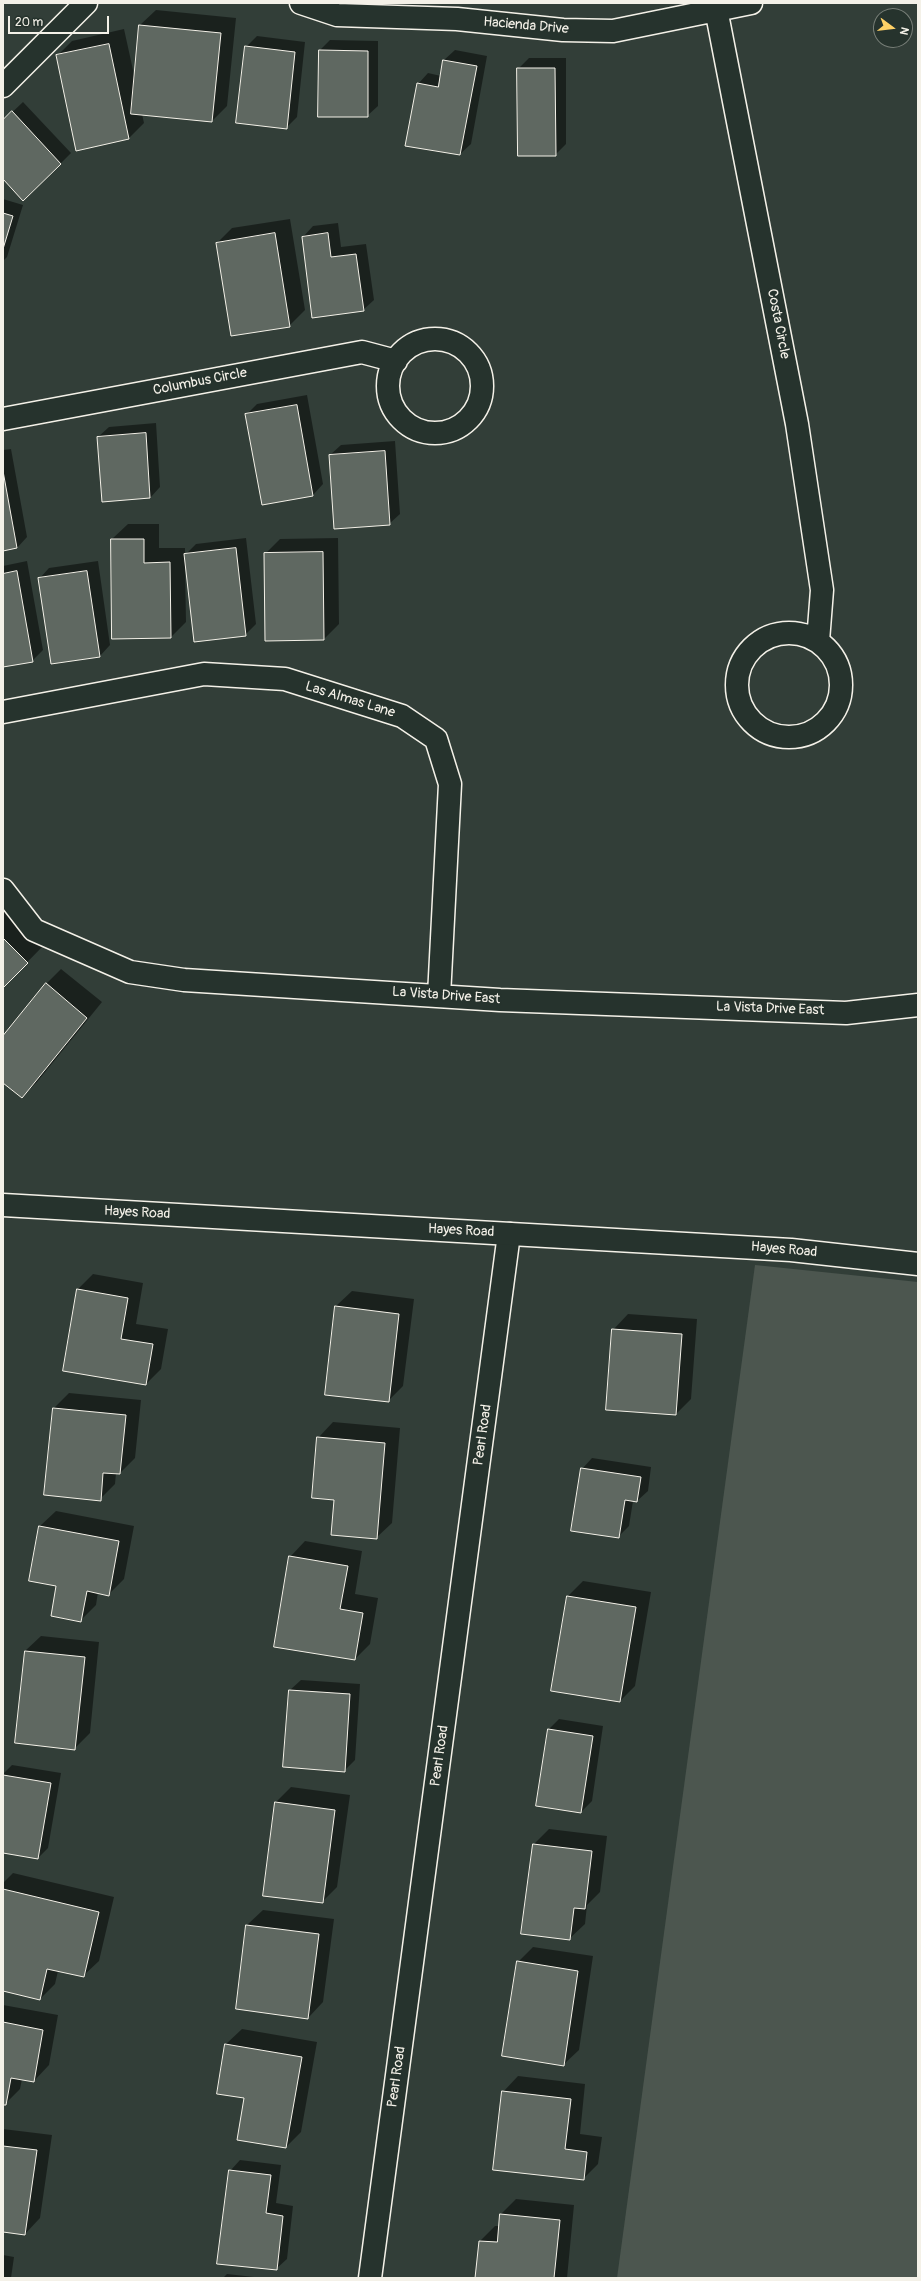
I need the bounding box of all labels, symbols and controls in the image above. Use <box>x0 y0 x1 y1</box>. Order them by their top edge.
scale bar <box>10 8 111 34</box>
north arrow <box>873 8 913 48</box>
street label: Hacienda Drive <box>483 14 569 38</box>
text: 20 m <box>15 15 43 30</box>
text: N <box>897 26 911 36</box>
street label: Costa Circle <box>763 288 793 360</box>
street label: Columbus Circle <box>152 365 248 399</box>
street label: Las Almas Lane <box>303 678 397 722</box>
street label: La Vista Drive East <box>391 984 501 1008</box>
street label: La Vista Drive East <box>716 999 824 1019</box>
street label: Hayes Road <box>103 1203 171 1223</box>
street label: Hayes Road <box>427 1221 495 1241</box>
street label: Hayes Road <box>750 1239 818 1261</box>
street label: Pearl Road <box>470 1403 496 1467</box>
street label: Pearl Road <box>427 1724 453 1788</box>
street label: Pearl Road <box>384 2045 410 2109</box>

